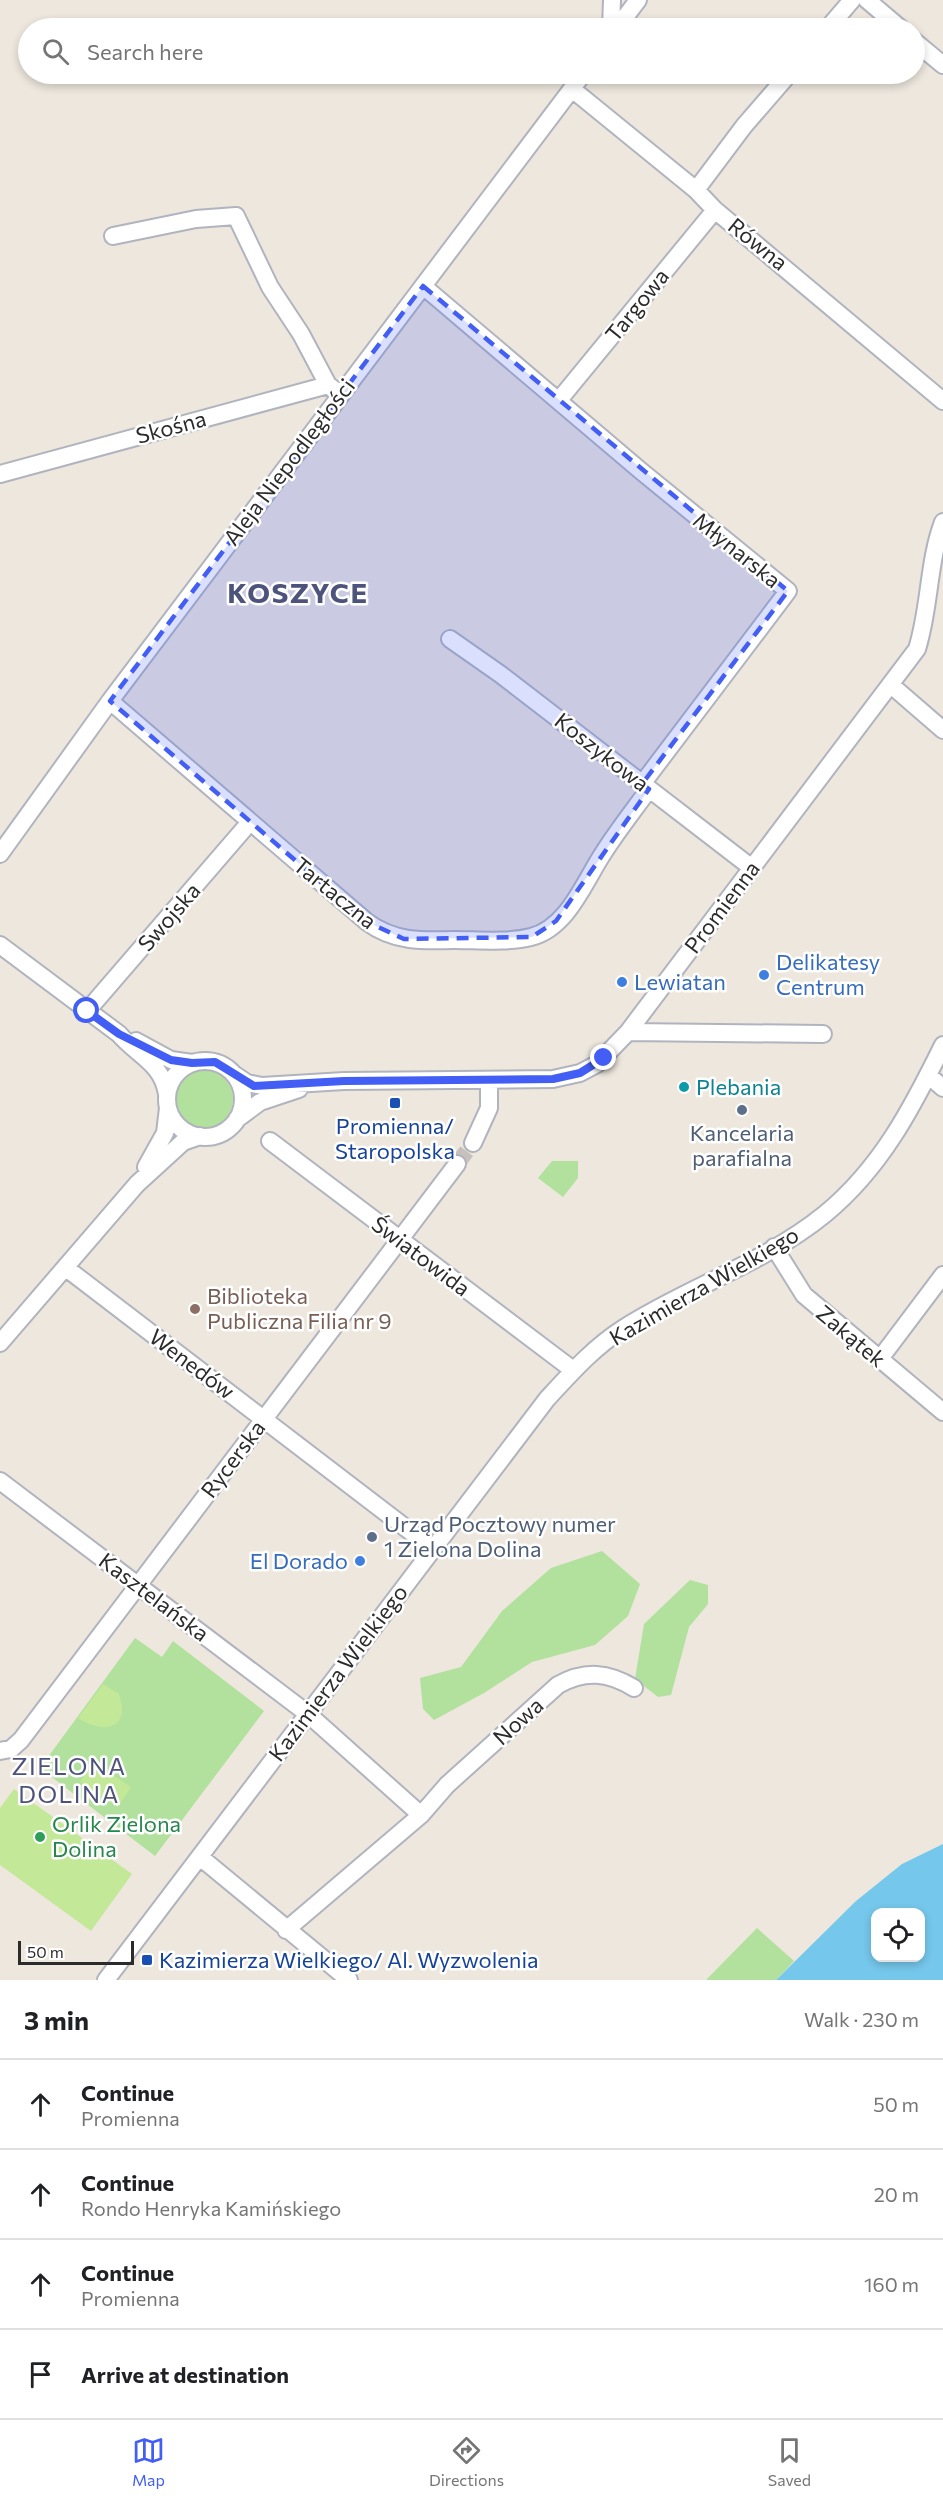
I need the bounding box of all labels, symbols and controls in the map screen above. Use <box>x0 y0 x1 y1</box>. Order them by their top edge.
search box <box>18 18 925 84</box>
icon: search <box>39 35 72 68</box>
text: Search here <box>87 38 203 65</box>
street label: Równa <box>723 212 793 276</box>
street label: Targowa <box>599 263 674 347</box>
street label: Aleja Niepodległości <box>217 373 360 550</box>
street label: Skośna <box>133 404 209 449</box>
street label: Młynarska <box>688 506 787 593</box>
district label: KOSZYCE <box>227 575 369 609</box>
street label: Koszykowa <box>550 706 655 797</box>
street label: Tartaczna <box>288 851 382 934</box>
street label: Promienna <box>678 855 765 958</box>
street label: Swojska <box>132 877 206 956</box>
place label: Delikatesy Centrum <box>776 948 880 1000</box>
place label: Lewiatan <box>634 968 726 995</box>
marker: Delikatesy Centrum <box>757 968 771 982</box>
marker: Lewiatan <box>615 975 629 989</box>
route start <box>73 997 99 1023</box>
route end <box>590 1044 616 1070</box>
place label: Plebania <box>696 1073 781 1100</box>
marker: Plebania <box>677 1080 691 1094</box>
marker: Promienna/ Staropolska <box>388 1096 402 1110</box>
marker: Kancelaria parafialna <box>735 1103 749 1117</box>
place label: Promienna/ Staropolska <box>335 1112 455 1164</box>
place label: Kancelaria parafialna <box>690 1119 794 1171</box>
street label: Światowida <box>367 1210 476 1301</box>
street label: Kazimierza Wielkiego <box>604 1220 803 1351</box>
place label: Biblioteka Publiczna Filia nr 9 <box>207 1282 392 1334</box>
street label: Zakątek <box>811 1299 891 1372</box>
marker: Biblioteka Publiczna Filia nr 9 <box>188 1302 202 1316</box>
street label: Wenedów <box>144 1323 241 1405</box>
street label: Rycerska <box>195 1415 270 1503</box>
place label: Urząd Pocztowy numer 1 Zielona Dolina <box>384 1510 616 1562</box>
marker: Urząd Pocztowy numer 1 Zielona Dolina <box>365 1530 379 1544</box>
street label: Kasztelańska <box>94 1546 215 1647</box>
place label: El Dorado <box>250 1547 348 1574</box>
marker: El Dorado <box>353 1554 367 1568</box>
street label: Kazimierza Wielkiego <box>262 1579 413 1766</box>
street label: Nowa <box>487 1691 548 1750</box>
district label: ZIELONA DOLINA <box>11 1751 127 1808</box>
place label: Orlik Zielona Dolina <box>52 1810 181 1862</box>
marker: Orlik Zielona Dolina <box>33 1830 47 1844</box>
map controls <box>871 1908 925 1962</box>
button: locate <box>871 1908 925 1962</box>
scale bar <box>18 1938 134 1966</box>
text: 50 m <box>27 1942 64 1961</box>
place label: Kazimierza Wielkiego/ Al. Wyzwolenia <box>159 1946 539 1973</box>
marker: Kazimierza Wielkiego/ Al. Wyzwolenia <box>140 1953 154 1967</box>
text: 3 min <box>24 2004 89 2035</box>
text: Walk · 230 m <box>804 2007 919 2031</box>
text: Continue <box>81 2079 174 2106</box>
icon: ahead <box>24 2088 57 2121</box>
text: 50 m <box>873 2092 919 2116</box>
text: Promienna <box>81 2106 180 2130</box>
text: Continue <box>81 2169 174 2196</box>
icon: ahead <box>24 2178 57 2211</box>
text: 20 m <box>874 2182 919 2206</box>
text: Rondo Henryka Kamińskiego <box>81 2196 341 2220</box>
text: Continue <box>81 2259 174 2286</box>
icon: ahead <box>24 2268 57 2301</box>
text: 160 m <box>864 2272 919 2296</box>
text: Promienna <box>81 2286 180 2310</box>
icon: arrive <box>24 2358 57 2391</box>
text: Arrive at destination <box>81 2361 289 2388</box>
tab: Map <box>132 2434 165 2489</box>
tab: Directions <box>429 2434 504 2489</box>
tab: Saved <box>768 2434 811 2489</box>

